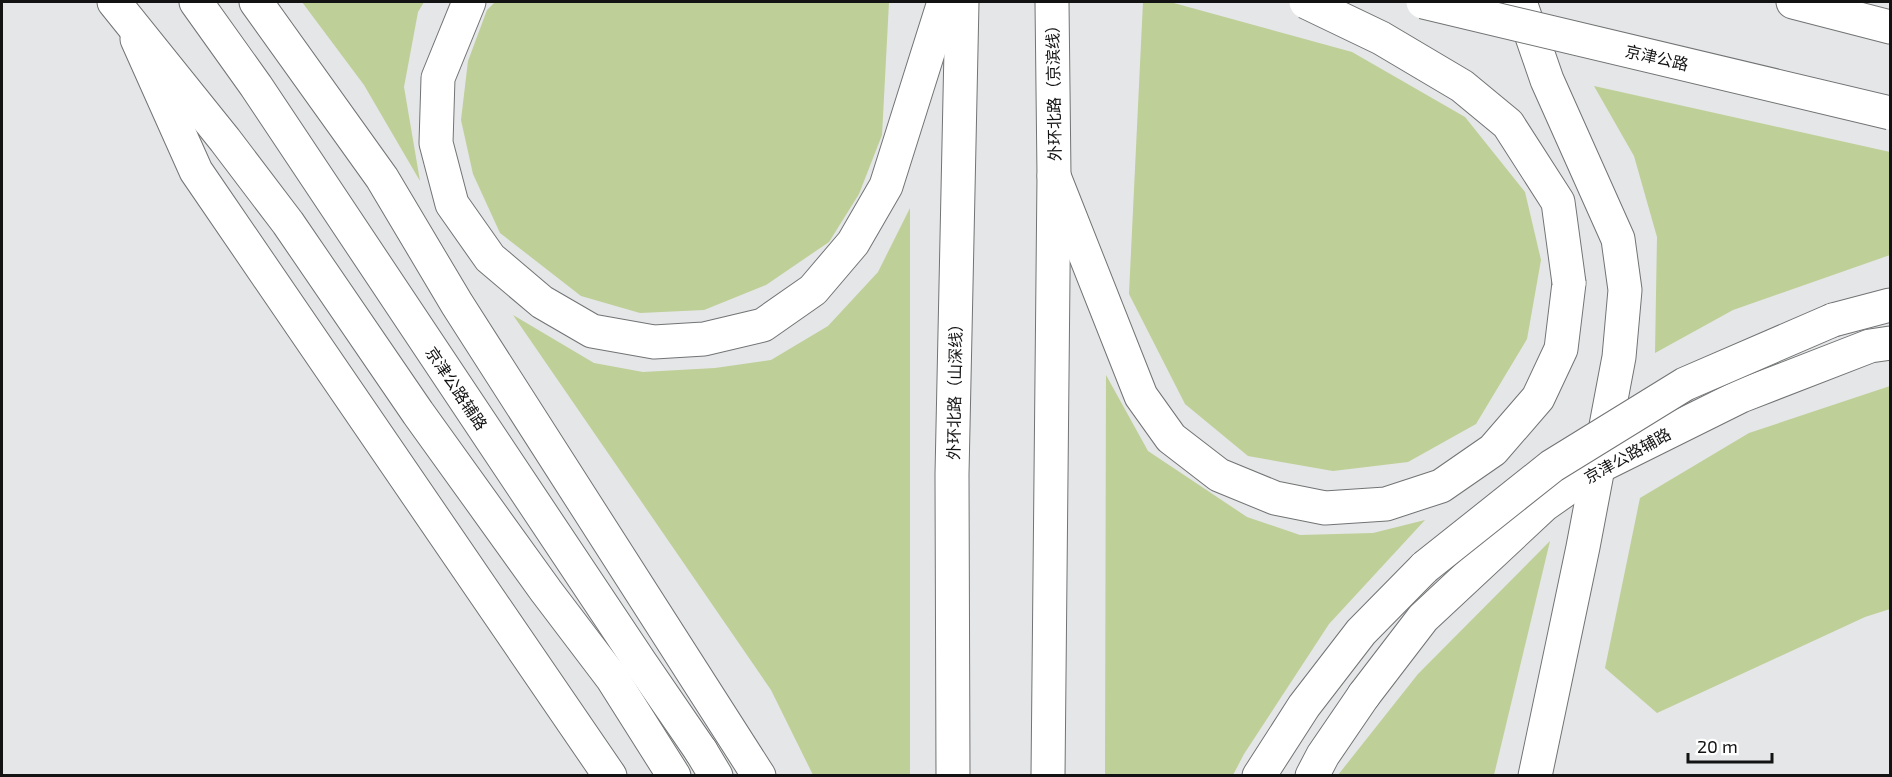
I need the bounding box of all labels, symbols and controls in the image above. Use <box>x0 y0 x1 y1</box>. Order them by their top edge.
street label: 外环北路（京滨线） <box>1042 17 1064 161</box>
street label: 京津公路 <box>1624 41 1690 73</box>
street label: 外环北路（山深线） <box>943 316 965 460</box>
street label: 京津公路辅路 <box>422 343 492 433</box>
street label: 京津公路辅路 <box>1580 423 1674 487</box>
scale bar <box>1688 726 1772 764</box>
text: 20 m <box>1697 735 1738 757</box>

